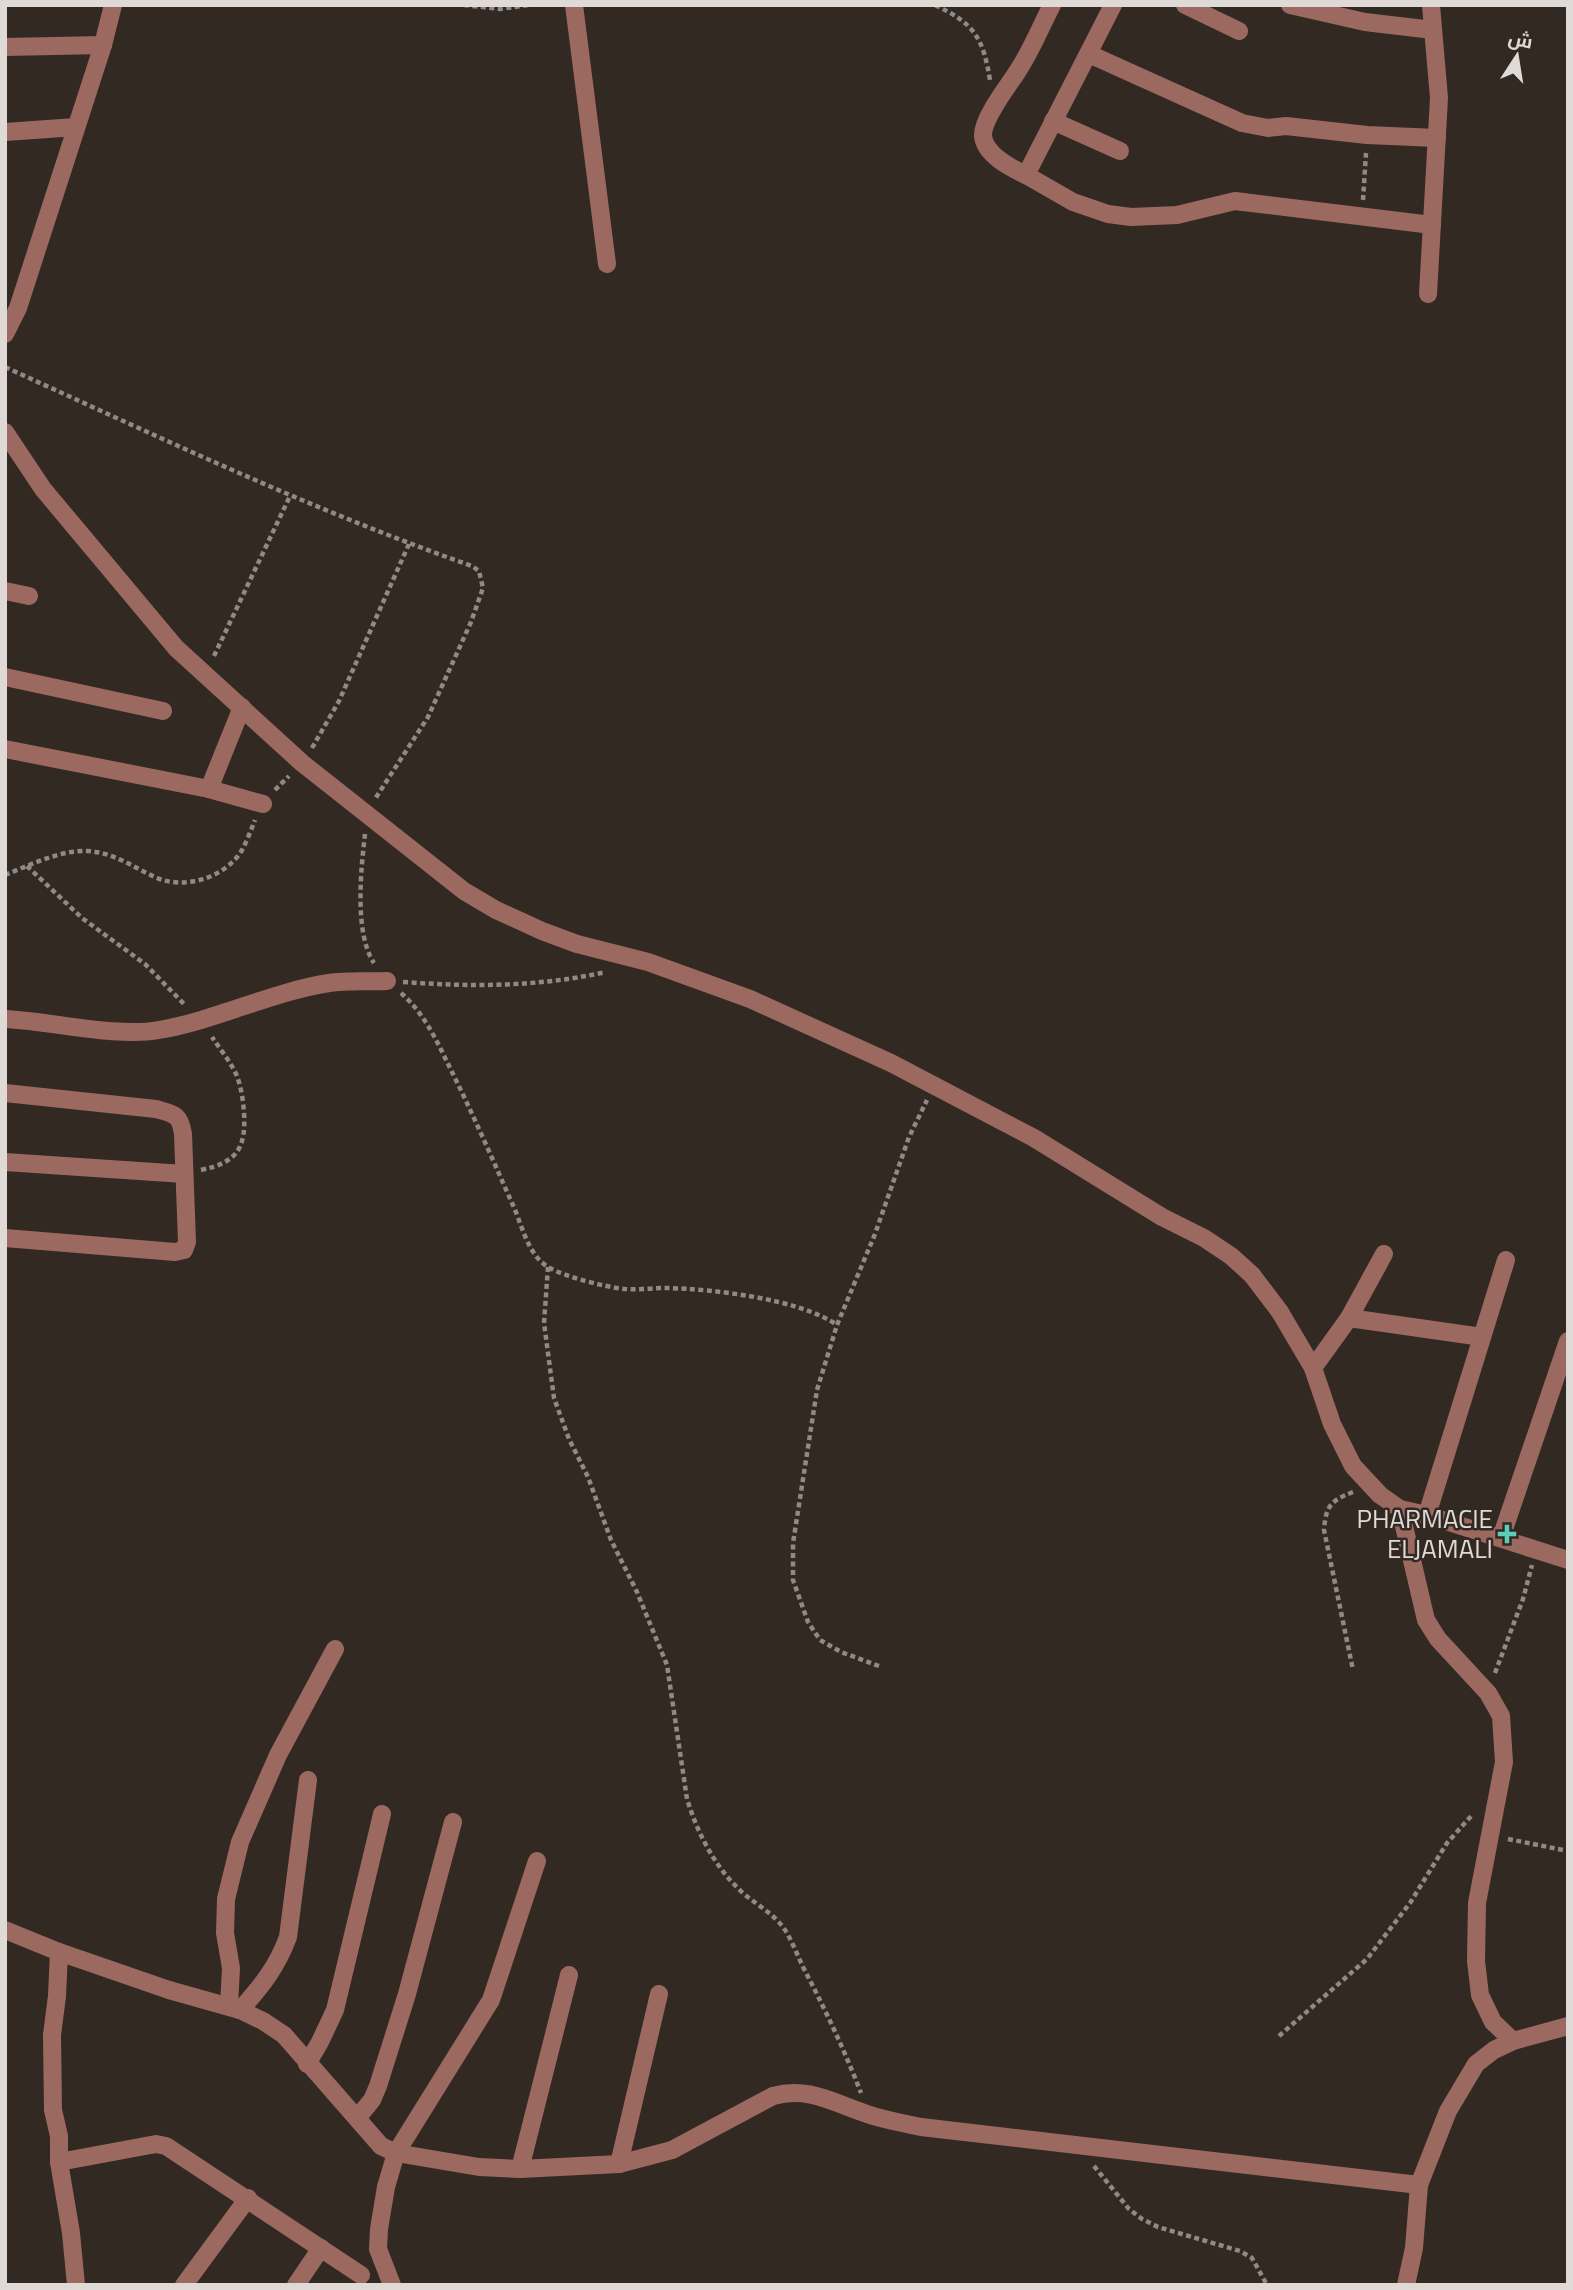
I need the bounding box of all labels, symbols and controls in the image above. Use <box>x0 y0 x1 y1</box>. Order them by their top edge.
north arrow <box>1482 21 1552 91</box>
text: ش <box>1506 22 1536 56</box>
place label: PHARMACIE ELJAMALI <box>1357 1499 1493 1568</box>
marker: PHARMACIE ELJAMALI <box>1499 1526 1515 1542</box>

